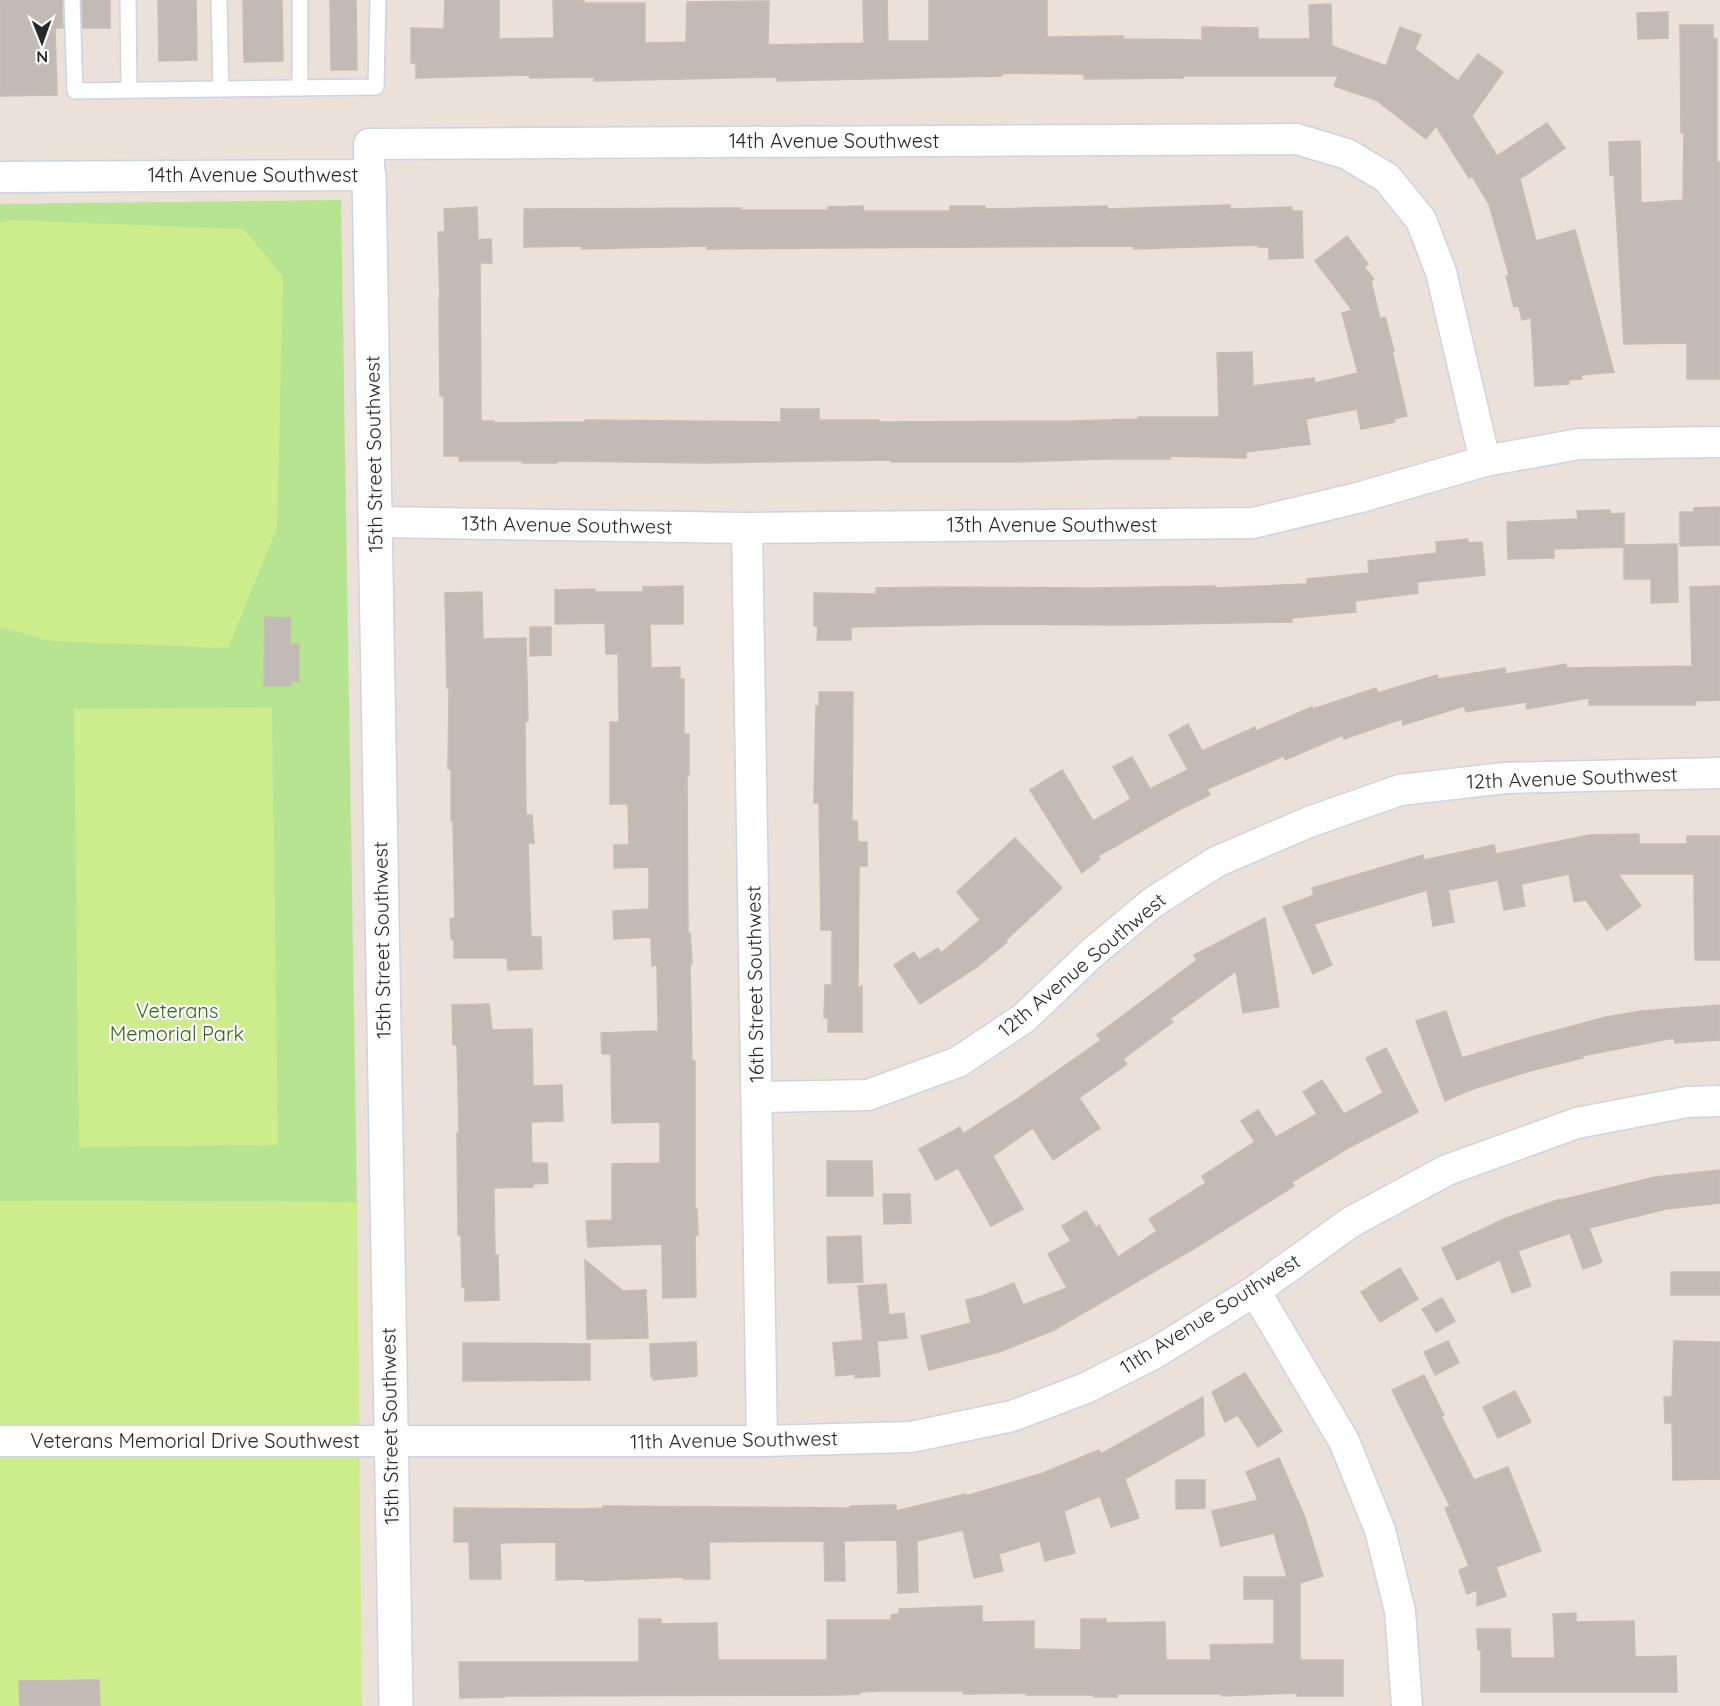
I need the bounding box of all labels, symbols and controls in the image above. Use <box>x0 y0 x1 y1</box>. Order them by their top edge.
north arrow <box>12 12 72 72</box>
text: N <box>36 47 48 67</box>
street label: 14th Avenue Southwest <box>729 128 939 153</box>
street label: 14th Avenue Southwest <box>148 162 358 187</box>
street label: 15th Street Southwest <box>359 355 388 553</box>
street label: 13th Avenue Southwest <box>461 510 673 539</box>
street label: 13th Avenue Southwest <box>947 512 1158 537</box>
street label: 12th Avenue Southwest <box>1466 761 1678 794</box>
street label: 15th Street Southwest <box>367 841 396 1039</box>
street label: 16th Street Southwest <box>740 885 769 1083</box>
street label: 12th Avenue Southwest <box>993 887 1171 1042</box>
park label: Veterans Memorial Park <box>110 998 244 1046</box>
street label: 11th Avenue Southwest <box>1115 1248 1305 1379</box>
street label: 15th Street Southwest <box>375 1327 404 1525</box>
street label: 11th Avenue Southwest <box>630 1425 838 1454</box>
street label: Veterans Memorial Drive Southwest <box>30 1428 360 1453</box>

